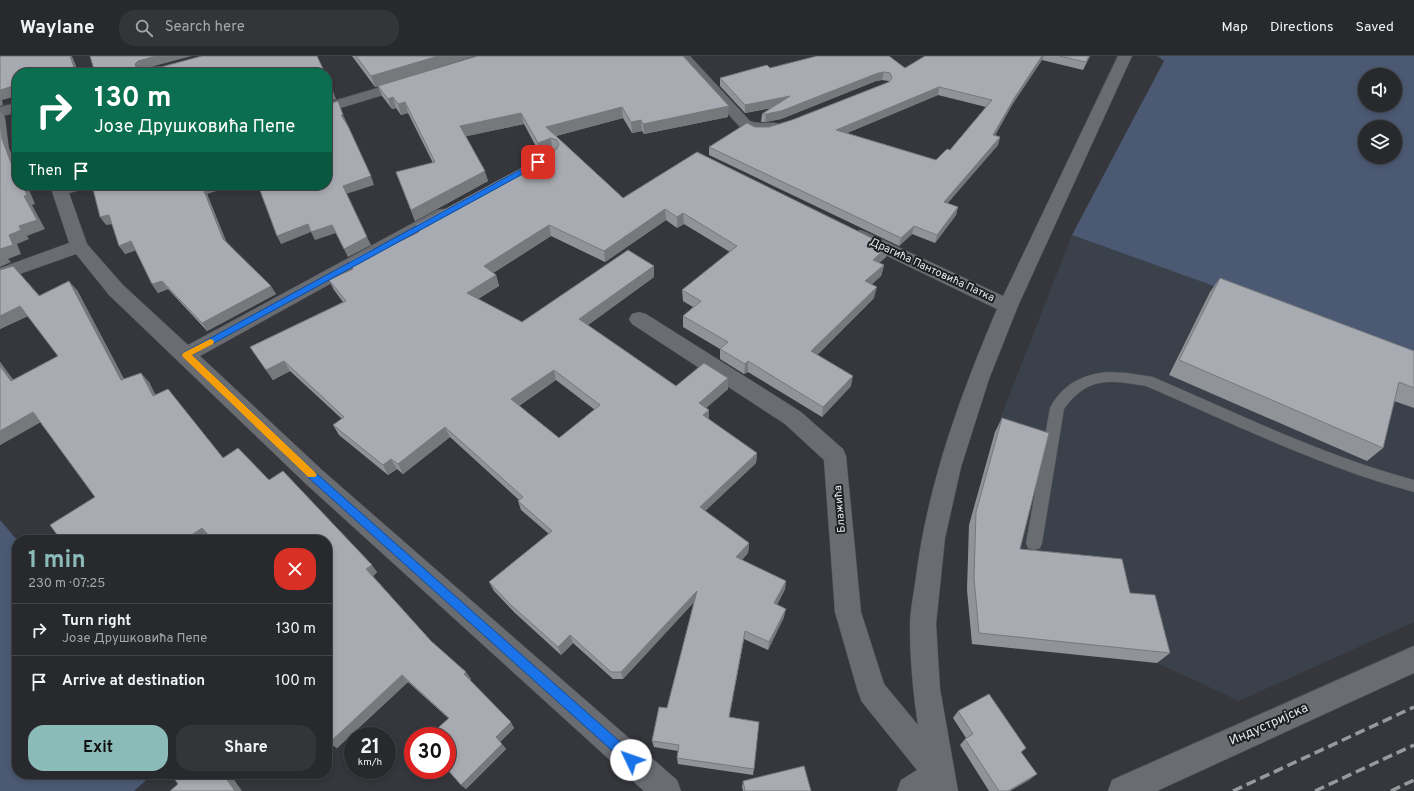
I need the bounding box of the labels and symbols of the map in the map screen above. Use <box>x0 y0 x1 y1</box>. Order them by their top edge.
pin <box>521 145 555 179</box>
street label: Драгића Пантовића Патка <box>867 235 997 305</box>
street label: Блажића <box>831 484 849 533</box>
street label: Индустријска <box>1227 700 1311 750</box>
speed limit sign: 30 <box>404 727 456 779</box>
position arrow <box>610 739 652 781</box>

